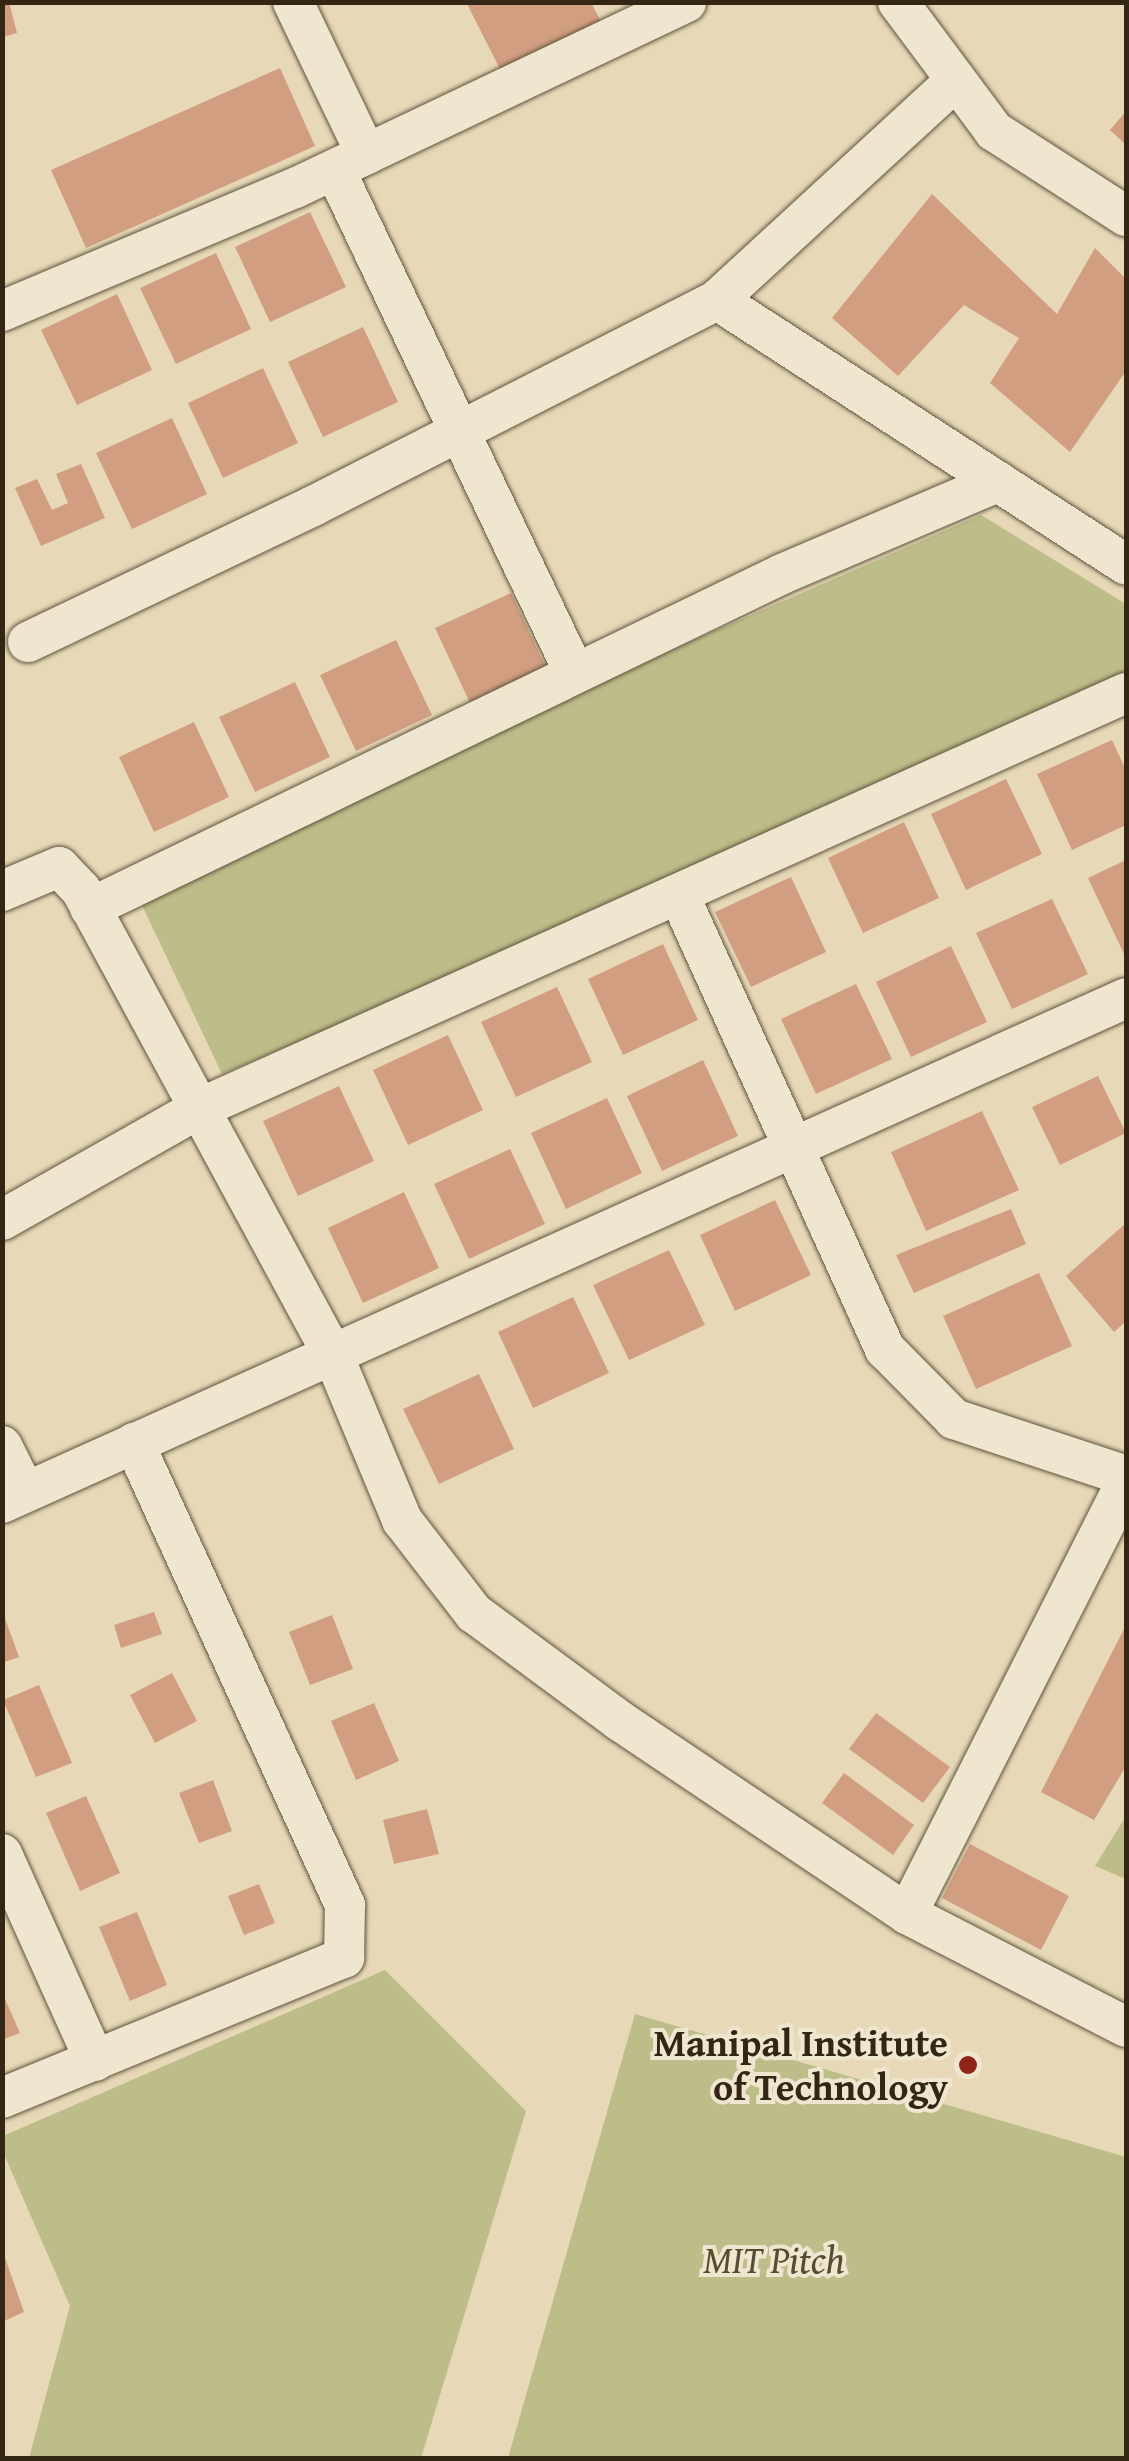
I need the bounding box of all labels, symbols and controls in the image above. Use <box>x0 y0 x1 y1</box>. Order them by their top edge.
place label: Manipal Institute of Technology <box>653 2020 948 2110</box>
marker: Manipal Institute of Technology <box>957 2054 979 2076</box>
park label: MIT Pitch <box>703 2237 845 2283</box>

